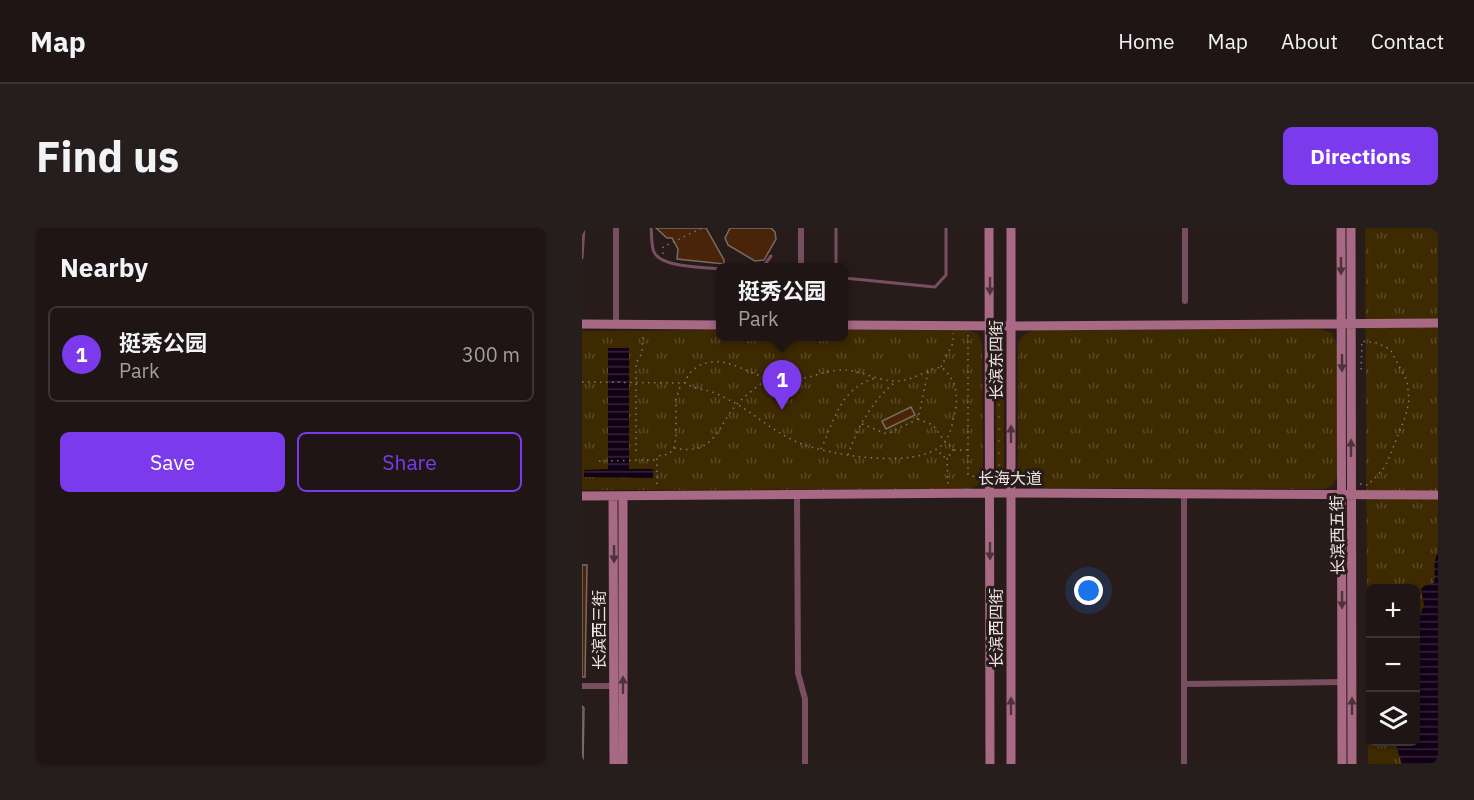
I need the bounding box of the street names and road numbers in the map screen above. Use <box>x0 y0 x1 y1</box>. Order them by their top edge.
street label: 长滨东四街 <box>986 320 1006 400</box>
street label: 长海大道 <box>978 468 1042 488</box>
street label: 长滨西五街 <box>1326 495 1348 575</box>
street label: 长滨西四街 <box>986 588 1006 668</box>
street label: 长滨西三街 <box>589 590 609 670</box>

